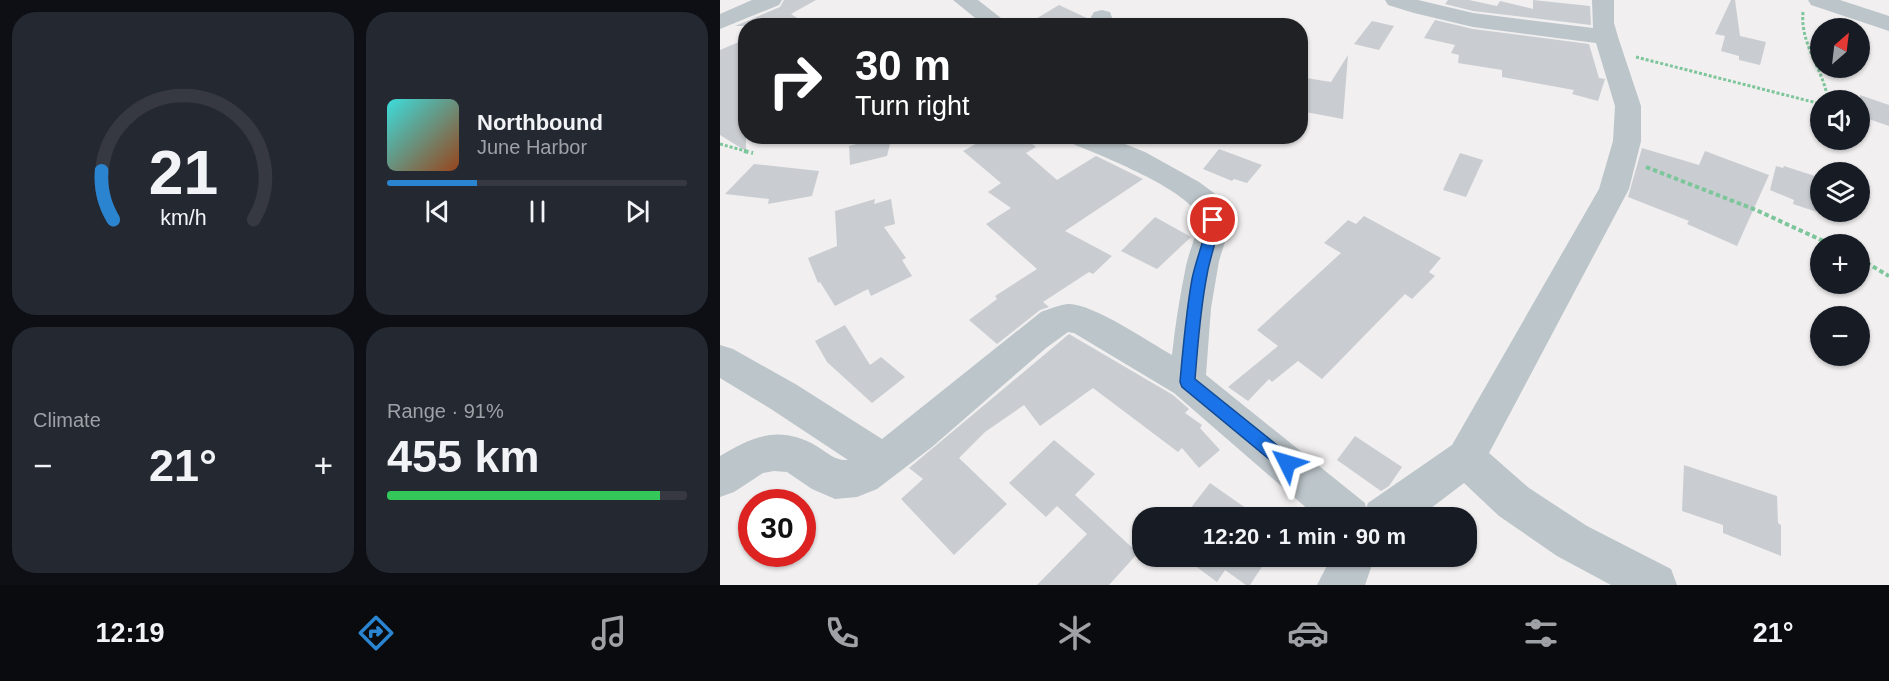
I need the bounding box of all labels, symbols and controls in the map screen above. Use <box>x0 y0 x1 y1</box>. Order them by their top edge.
north arrow <box>1810 18 1870 78</box>
map controls <box>1810 18 1870 366</box>
icon: right <box>756 42 834 120</box>
text: 30 m <box>855 42 951 89</box>
button: sound <box>1810 90 1870 150</box>
text: Turn right <box>855 91 970 121</box>
text: Northbound <box>477 110 603 135</box>
text: June Harbor <box>477 136 587 158</box>
text: 21 <box>148 139 218 208</box>
button: layers <box>1810 162 1870 222</box>
pin <box>1187 194 1238 245</box>
icon: previous <box>421 195 454 228</box>
icon: pause <box>521 195 554 228</box>
icon: next <box>621 195 654 228</box>
icon: arrive <box>1196 203 1229 236</box>
text: km/h <box>160 207 206 231</box>
button: + <box>1810 234 1870 294</box>
button: − <box>1810 306 1870 366</box>
text: Range · 91% <box>387 400 504 422</box>
text: Climate <box>33 409 101 431</box>
text: 455 km <box>387 431 540 482</box>
position arrow <box>1255 431 1319 495</box>
text: 21° <box>149 440 217 491</box>
text: − <box>33 447 52 484</box>
text: + <box>314 447 333 484</box>
speed limit sign: 30 <box>738 489 816 567</box>
text: 12:20 · 1 min · 90 m <box>1203 524 1406 549</box>
icon: directions <box>355 612 397 654</box>
icon: music <box>588 612 630 654</box>
icon: phone <box>821 612 863 654</box>
icon: climate <box>1054 612 1096 654</box>
icon: car <box>1287 612 1329 654</box>
icon: filters <box>1520 612 1562 654</box>
text: 12:19 <box>95 618 165 648</box>
text: 21° <box>1753 618 1793 648</box>

